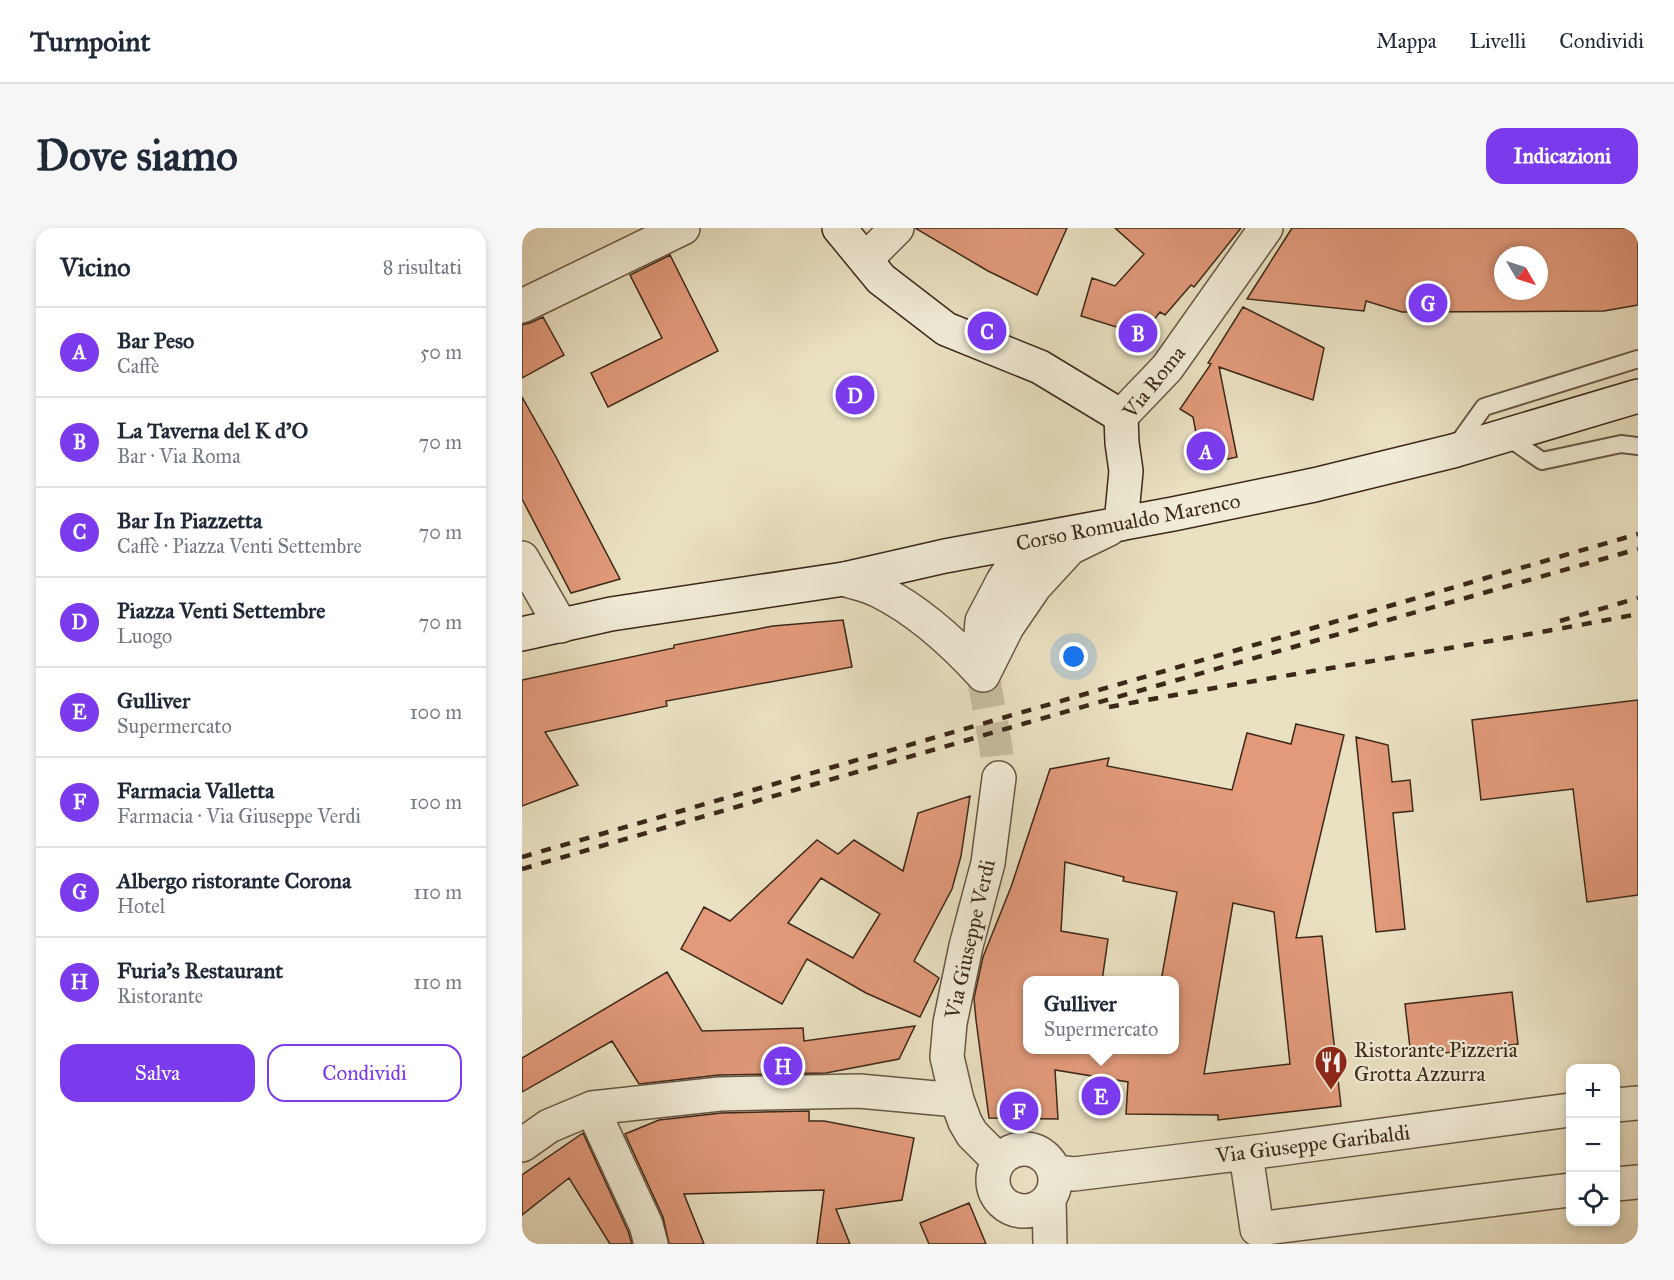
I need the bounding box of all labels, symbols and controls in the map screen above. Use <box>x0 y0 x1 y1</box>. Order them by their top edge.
text: Turnpoint <box>30 24 150 59</box>
text: Mappa <box>1376 28 1437 54</box>
text: Livelli <box>1470 28 1526 54</box>
text: Condividi <box>1559 28 1644 54</box>
button: Indicazioni <box>1486 128 1638 184</box>
text: Dove siamo <box>36 130 238 182</box>
north arrow <box>1494 246 1548 300</box>
text: Vicino <box>60 251 131 283</box>
text: 8 risultati <box>383 255 462 279</box>
pin: G <box>1408 280 1448 326</box>
pin: C <box>968 308 1006 354</box>
pin: B <box>1118 310 1158 356</box>
text: Bar Peso <box>117 327 194 354</box>
text: A <box>73 340 86 364</box>
text: 50 m <box>420 340 462 364</box>
street label: Via Roma <box>1116 340 1191 424</box>
text: Caffè <box>117 354 159 378</box>
pin: D <box>836 372 874 418</box>
text: La Taverna del K d'O <box>117 417 308 444</box>
pin: A <box>1186 428 1226 474</box>
text: B <box>73 430 86 454</box>
text: 70 m <box>419 430 462 454</box>
text: Bar · Via Roma <box>117 444 241 468</box>
street label: Corso Romualdo Marenco <box>1014 487 1243 557</box>
text: Bar In Piazzetta <box>117 507 262 534</box>
text: C <box>73 520 86 544</box>
text: 70 m <box>419 520 462 544</box>
text: Caffè · Piazza Venti Settembre <box>117 534 362 558</box>
text: Piazza Venti Settembre <box>117 597 325 624</box>
text: D <box>72 610 87 634</box>
text: 70 m <box>419 610 462 634</box>
text: Luogo <box>117 624 172 648</box>
your location <box>1059 642 1088 671</box>
text: Gulliver <box>117 687 190 714</box>
text: E <box>72 700 87 724</box>
text: 100 m <box>410 700 462 724</box>
text: Supermercato <box>117 714 232 738</box>
text: Farmacia Valletta <box>117 777 274 804</box>
text: F <box>73 790 86 814</box>
text: 100 m <box>410 790 462 814</box>
text: Farmacia · Via Giuseppe Verdi <box>117 804 361 828</box>
street label: Via Giuseppe Verdi <box>939 857 1001 1022</box>
text: Albergo ristorante Corona <box>117 867 351 894</box>
text: G <box>72 880 87 904</box>
text: 110 m <box>414 880 462 904</box>
text: Hotel <box>117 894 165 918</box>
text: Furia's Restaurant <box>117 957 283 984</box>
text: H <box>71 970 88 994</box>
text: 110 m <box>414 970 462 994</box>
popup <box>1023 976 1179 1054</box>
text: Ristorante <box>117 984 203 1008</box>
text: Gulliver <box>1044 990 1117 1017</box>
text: Supermercato <box>1044 1017 1158 1041</box>
place label: Ristorante Pizzeria Grotta Azzurra <box>1354 1037 1518 1087</box>
button: Salva <box>60 1044 255 1102</box>
button: Condividi <box>267 1044 462 1102</box>
pin: H <box>764 1044 802 1088</box>
restaurant icon: Ristorante Pizzeria Grotta Azzurra <box>1313 1044 1349 1091</box>
map controls <box>1566 1064 1620 1226</box>
button: + <box>1566 1064 1620 1118</box>
pin: E <box>1082 1074 1120 1118</box>
pin: F <box>1000 1088 1038 1134</box>
button: − <box>1566 1118 1620 1172</box>
street label: Via Giuseppe Garibaldi <box>1213 1119 1412 1169</box>
button: locate <box>1566 1172 1620 1226</box>

